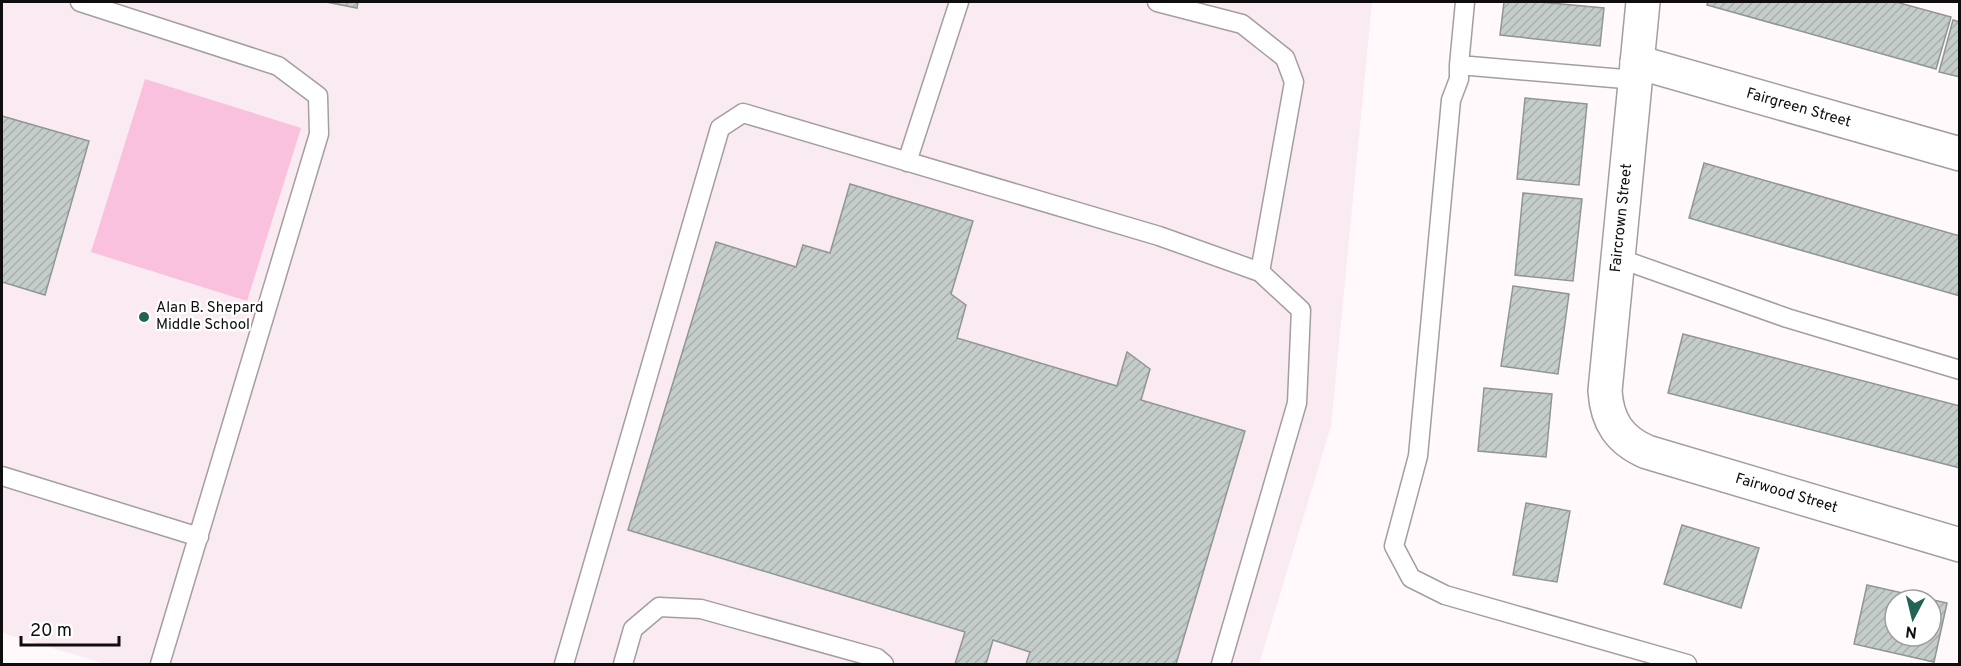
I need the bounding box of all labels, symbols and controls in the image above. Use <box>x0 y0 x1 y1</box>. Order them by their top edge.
street label: Fairgreen Street <box>1744 84 1853 132</box>
street label: Faircrown Street <box>1607 163 1637 273</box>
place label: Alan B. Shepard Middle School <box>156 299 263 335</box>
marker: Alan B. Shepard Middle School <box>137 310 151 324</box>
street label: Fairwood Street <box>1733 469 1840 518</box>
north arrow <box>1883 588 1943 648</box>
scale bar <box>21 609 118 647</box>
text: 20 m <box>30 620 72 643</box>
text: N <box>1904 620 1918 642</box>

